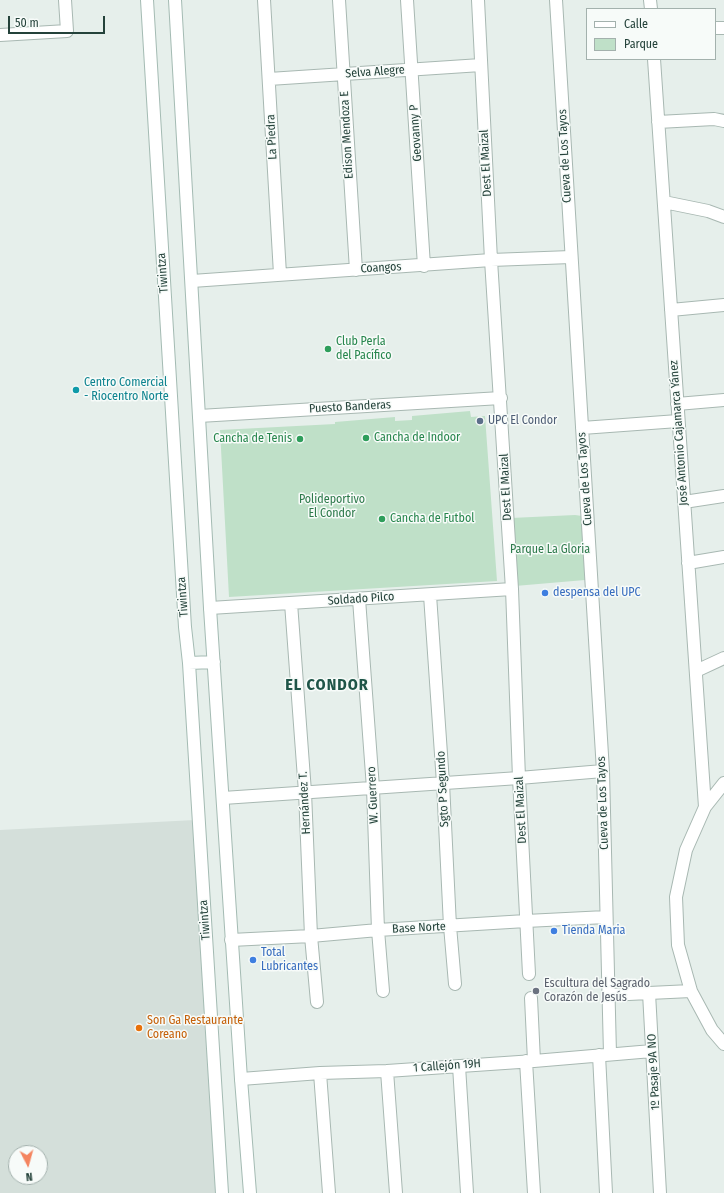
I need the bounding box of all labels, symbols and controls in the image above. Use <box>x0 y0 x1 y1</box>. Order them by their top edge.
scale bar <box>10 8 107 34</box>
legend <box>586 8 716 60</box>
text: 50 m <box>15 16 39 30</box>
text: Calle <box>624 17 648 31</box>
text: Parque <box>624 37 658 51</box>
street label: Selva Alegre <box>345 63 405 81</box>
street label: Edison Mendoza E <box>338 91 356 179</box>
street label: Geovanny P <box>407 104 425 162</box>
street label: Cueva de Los Tayos <box>555 109 575 203</box>
street label: La Piedra <box>264 114 280 160</box>
street label: Dest El Maizal <box>477 129 495 197</box>
street label: Tiwintza <box>154 252 172 294</box>
street label: Coangos <box>360 260 402 276</box>
place label: Club Perla del Pacífico <box>336 335 392 363</box>
marker: Club Perla del Pacífico <box>323 344 333 354</box>
street label: José Antonio Cajamarca Yánez <box>667 360 691 506</box>
place label: Centro Comercial - Riocentro Norte <box>84 376 169 404</box>
marker: Centro Comercial - Riocentro Norte <box>71 385 81 395</box>
street label: Puesto Banderas <box>309 398 391 416</box>
place label: UPC El Condor <box>488 414 557 428</box>
marker: UPC El Condor <box>475 416 485 426</box>
place label: Cancha de Indoor <box>374 431 460 445</box>
place label: Cancha de Tenis <box>213 432 292 446</box>
street label: Cueva de Los Tayos <box>575 432 595 526</box>
marker: Cancha de Indoor <box>361 433 371 443</box>
marker: Cancha de Tenis <box>295 434 305 444</box>
street label: Dest El Maizal <box>497 453 515 521</box>
park label: Polideportivo El Condor <box>299 493 365 521</box>
place label: Cancha de Futbol <box>390 512 474 526</box>
marker: Cancha de Futbol <box>377 514 387 524</box>
park label: Parque La Gloria <box>510 543 590 557</box>
street label: Tiwintza <box>174 576 192 618</box>
place label: despensa del UPC <box>553 586 641 600</box>
marker: despensa del UPC <box>540 588 550 598</box>
street label: Soldado Pilco <box>327 589 395 609</box>
district label: EL CONDOR <box>285 676 369 696</box>
street label: Sgto P Segundo <box>434 751 452 827</box>
street label: Cueva de Los Tayos <box>594 756 612 850</box>
street label: W. Guerrero <box>364 766 382 824</box>
street label: Hernández T. <box>296 771 314 835</box>
street label: Dest El Maizal <box>512 776 530 844</box>
street label: Tiwintza <box>196 899 214 941</box>
street label: Base Norte <box>392 919 446 937</box>
place label: Tienda Maria <box>562 924 625 938</box>
marker: Tienda Maria <box>549 926 559 936</box>
place label: Total Lubricantes <box>261 946 318 974</box>
marker: Total Lubricantes <box>248 955 258 965</box>
place label: Escultura del Sagrado Corazón de Jesús <box>544 977 650 1005</box>
marker: Escultura del Sagrado Corazón de Jesús <box>531 986 541 996</box>
place label: Son Ga Restaurante Coreano <box>147 1014 243 1042</box>
marker: Son Ga Restaurante Coreano <box>134 1023 144 1033</box>
street label: 1º Pasaje 9A NO <box>645 1033 663 1111</box>
street label: 1 Callejón 19H <box>413 1056 481 1076</box>
north arrow <box>8 1145 48 1185</box>
text: N <box>25 1170 33 1183</box>

